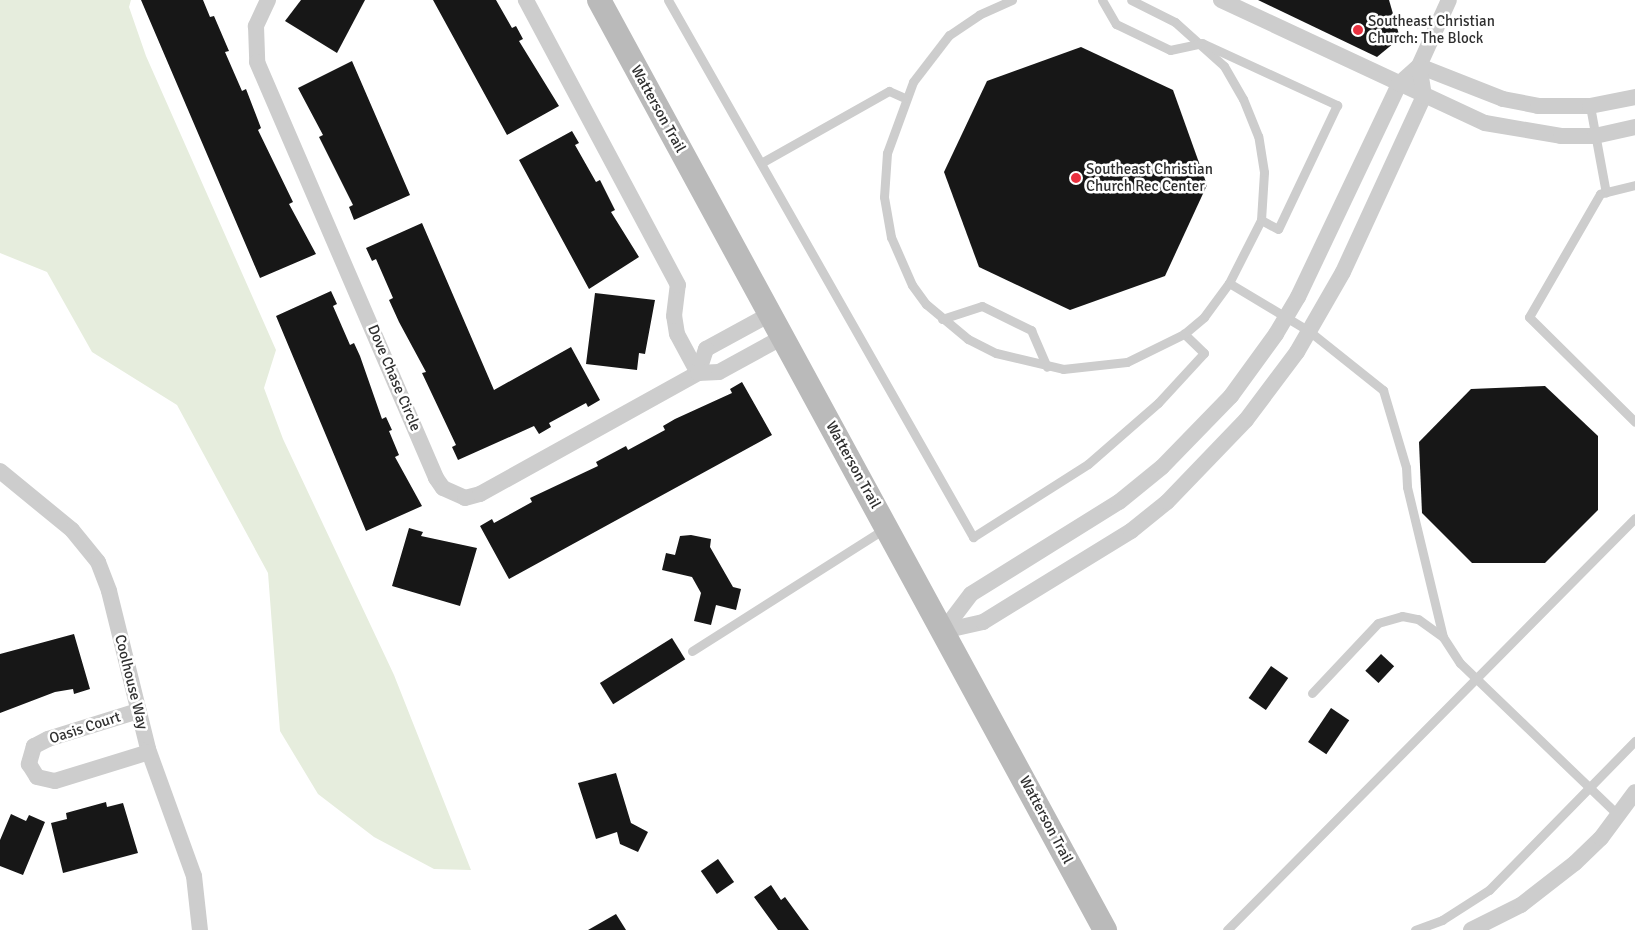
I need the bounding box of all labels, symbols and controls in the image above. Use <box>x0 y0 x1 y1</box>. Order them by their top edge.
place label: Southeast Christian Church: The Block <box>1368 12 1495 47</box>
marker: Southeast Christian Church: The Block <box>1352 24 1364 36</box>
street label: Watterson Trail <box>627 62 689 156</box>
place label: Southeast Christian Church Rec Center <box>1086 160 1213 195</box>
marker: Southeast Christian Church Rec Center <box>1070 172 1082 184</box>
street label: Dove Chase Circle <box>363 322 425 434</box>
street label: Watterson Trail <box>822 418 884 512</box>
street label: Coolhouse Way <box>111 633 151 731</box>
street label: Oasis Court <box>47 708 123 748</box>
street label: Watterson Trail <box>1015 773 1077 867</box>

